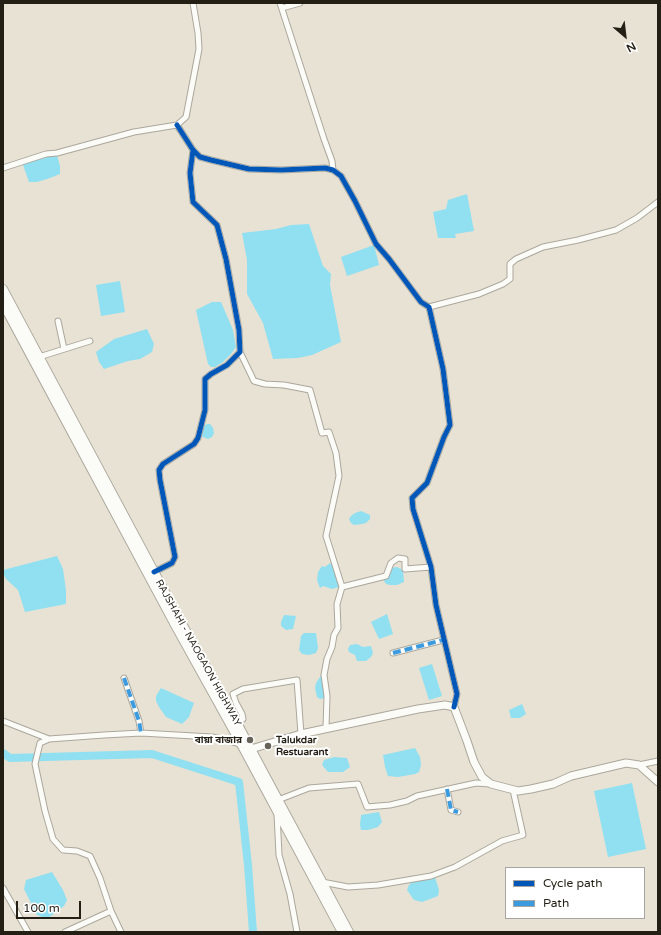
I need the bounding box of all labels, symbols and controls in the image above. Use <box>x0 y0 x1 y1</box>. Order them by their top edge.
north arrow <box>605 16 645 56</box>
text: N <box>624 39 638 55</box>
street label: RAJSHAHI - NAOGAON HIGHWAY <box>152 577 244 729</box>
place label: বায়া বাজার <box>195 734 242 746</box>
place label: Talukdar Restuarant <box>276 734 328 758</box>
marker: বায়া বাজার <box>245 735 255 745</box>
marker: Talukdar Restuarant <box>263 741 273 751</box>
legend <box>505 867 645 919</box>
text: Cycle path <box>543 876 602 890</box>
scale bar <box>18 893 83 919</box>
text: Path <box>543 896 569 910</box>
text: 100 m <box>23 901 60 915</box>

